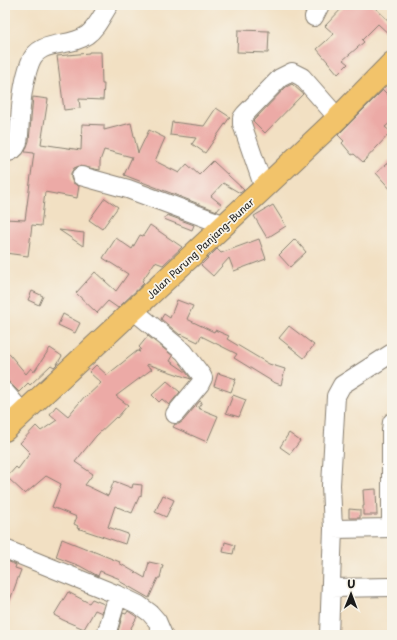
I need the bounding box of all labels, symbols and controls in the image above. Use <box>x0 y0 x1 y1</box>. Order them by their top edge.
street label: Jalan Parung Panjang–Bunar <box>143 194 257 302</box>
north arrow <box>331 574 371 614</box>
text: U <box>347 575 356 592</box>

